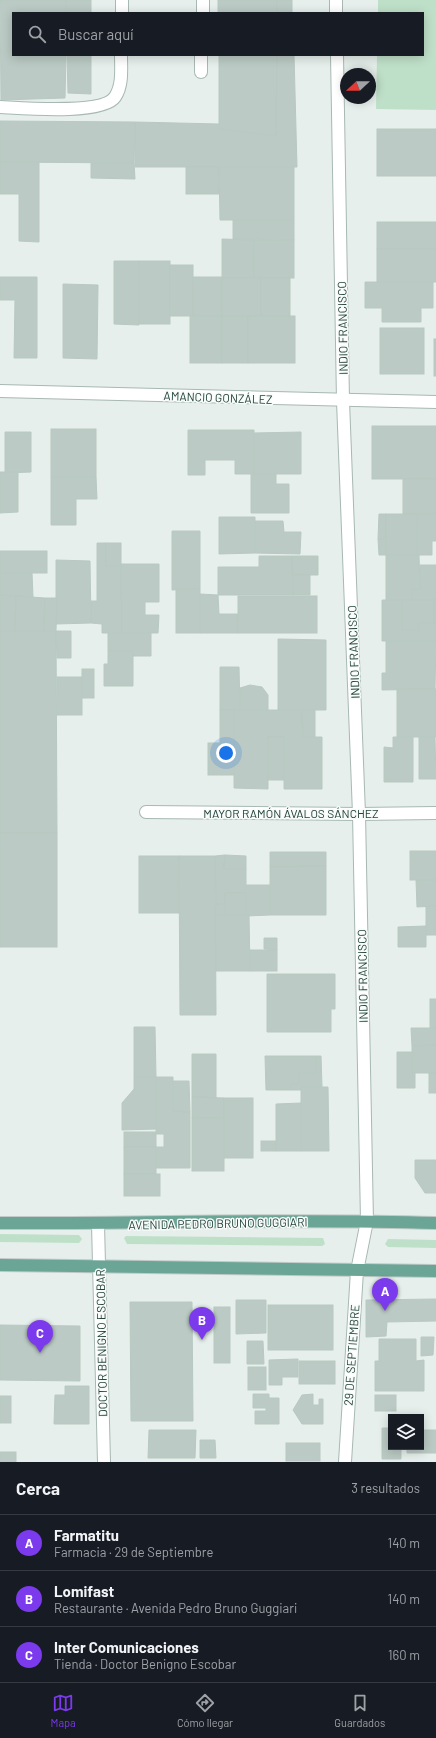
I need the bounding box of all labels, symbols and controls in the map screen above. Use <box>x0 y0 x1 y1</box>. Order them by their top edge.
search box <box>12 12 424 56</box>
icon: search <box>26 23 48 45</box>
text: Buscar aquí <box>58 25 134 43</box>
north arrow <box>340 68 376 104</box>
street label: INDIO FRANCISCO <box>334 281 350 375</box>
street label: AMANCIO GONZÁLEZ <box>163 388 273 406</box>
street label: INDIO FRANCISCO <box>344 605 362 699</box>
your location <box>216 743 236 763</box>
street label: MAYOR RAMÓN ÁVALOS SÁNCHEZ <box>203 806 379 820</box>
street label: INDIO FRANCISCO <box>354 929 370 1023</box>
street label: AVENIDA PEDRO BRUNO GUGGIARI <box>128 1214 308 1232</box>
street label: DOCTOR BENIGNO ESCOBAR <box>93 1269 109 1417</box>
pin: A <box>372 1278 398 1311</box>
street label: 29 DE SEPTIEMBRE <box>340 1304 362 1406</box>
pin: B <box>189 1307 215 1340</box>
pin: C <box>27 1320 53 1353</box>
map controls <box>388 1414 424 1450</box>
button: layers <box>388 1414 424 1450</box>
text: Cerca <box>16 1478 60 1498</box>
text: 3 resultados <box>351 1480 420 1496</box>
text: Farmatitu <box>54 1526 119 1544</box>
text: A <box>25 1535 33 1551</box>
text: 140 m <box>388 1535 420 1551</box>
text: Farmacia · 29 de Septiembre <box>54 1544 213 1560</box>
text: Lomifast <box>54 1582 114 1600</box>
text: B <box>25 1591 33 1607</box>
text: 140 m <box>388 1591 420 1607</box>
text: Restaurante · Avenida Pedro Bruno Guggiari <box>54 1600 297 1616</box>
text: Inter Comunicaciones <box>54 1638 199 1656</box>
text: C <box>25 1647 33 1663</box>
text: 160 m <box>388 1647 420 1663</box>
text: Tienda · Doctor Benigno Escobar <box>54 1656 236 1672</box>
tab: Mapa <box>51 1692 76 1729</box>
tab: Cómo llegar <box>177 1692 233 1729</box>
tab: Guardados <box>334 1692 385 1729</box>

